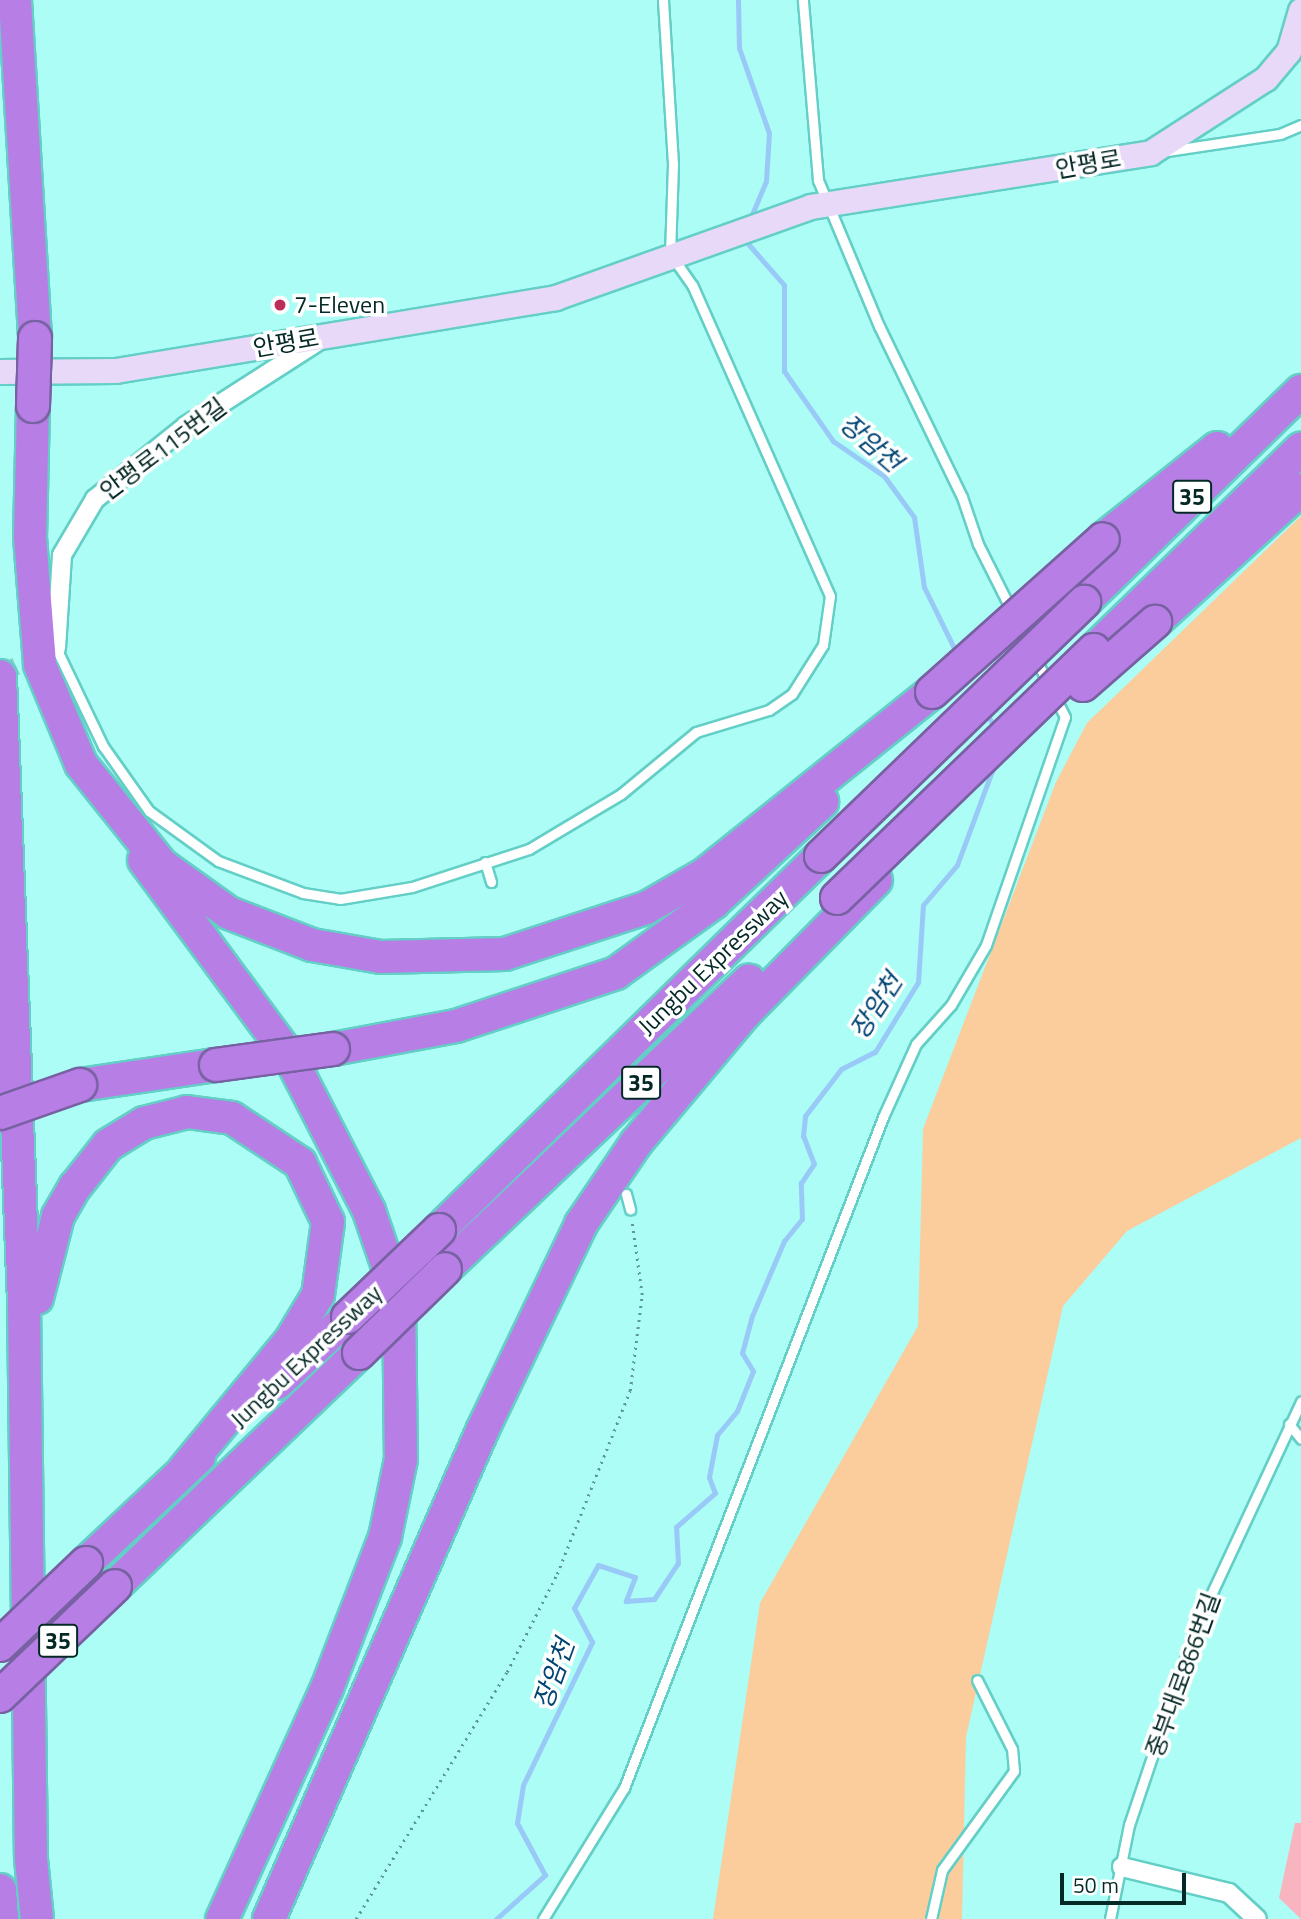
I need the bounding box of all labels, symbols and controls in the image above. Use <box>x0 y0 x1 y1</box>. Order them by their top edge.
street label: 안평로 <box>1053 144 1123 184</box>
place label: 7-Eleven <box>294 291 385 319</box>
marker: 7-Eleven <box>272 297 288 313</box>
street label: 안평로 <box>251 323 321 363</box>
street label: 안평로115번길 <box>94 392 232 506</box>
water label: 장암천 <box>834 408 908 478</box>
road number: 35 <box>1171 477 1213 516</box>
street label: Jungbu Expressway <box>632 883 794 1041</box>
water label: 장암천 <box>843 967 909 1045</box>
road number: 35 <box>620 1064 662 1102</box>
street label: Jungbu Expressway <box>224 1278 388 1434</box>
street label: 중부대로866번길 <box>1140 1589 1226 1761</box>
road number: 35 <box>37 1622 79 1660</box>
water label: 장암천 <box>527 1635 581 1713</box>
scale bar <box>1063 1860 1189 1904</box>
text: 50 m <box>1073 1869 1119 1901</box>

